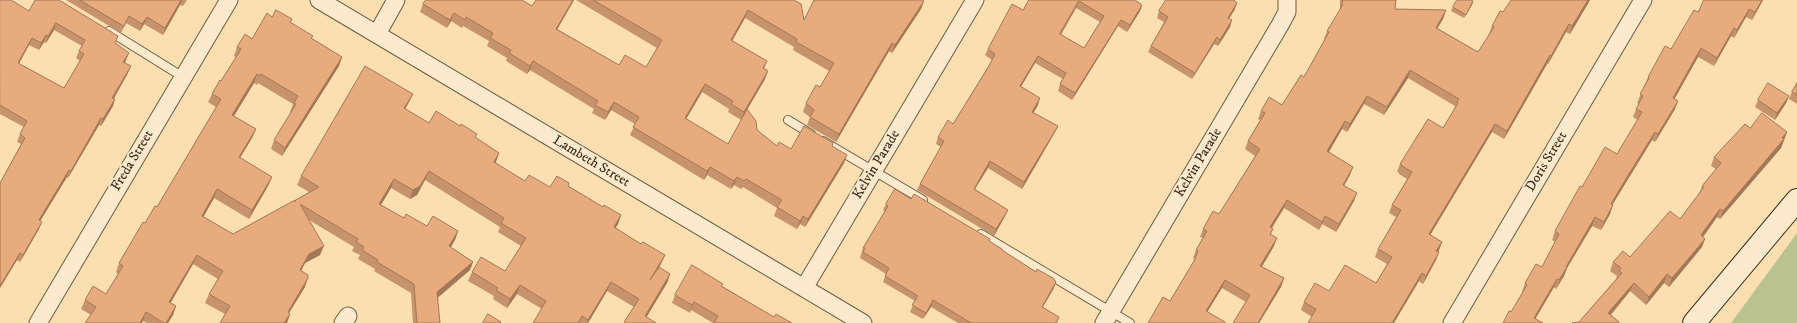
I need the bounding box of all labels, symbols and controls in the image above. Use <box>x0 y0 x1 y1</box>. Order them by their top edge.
street label: Kelvin Parade <box>1172 125 1226 201</box>
street label: Kelvin Parade <box>850 127 904 203</box>
street label: Freda Street <box>108 128 158 194</box>
street label: Doris Street <box>1523 129 1571 195</box>
street label: Lambeth Street <box>549 132 633 192</box>

